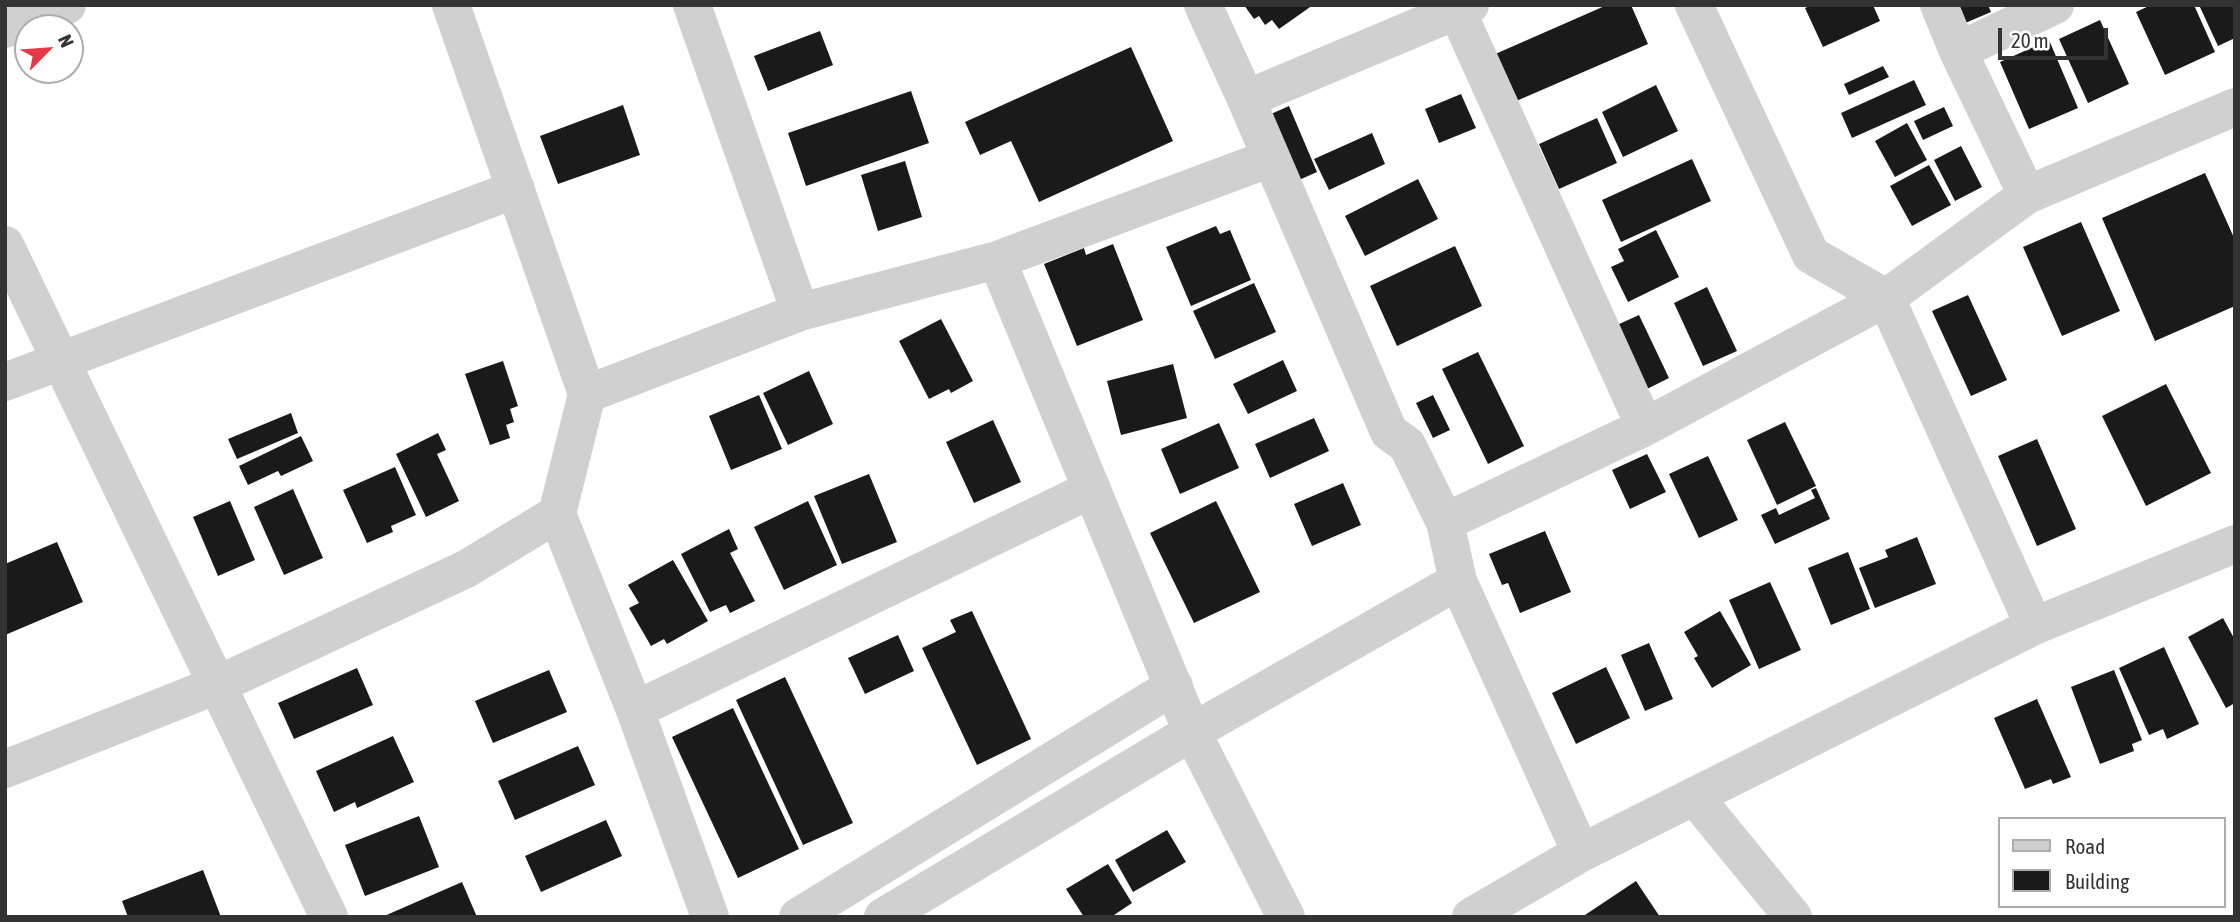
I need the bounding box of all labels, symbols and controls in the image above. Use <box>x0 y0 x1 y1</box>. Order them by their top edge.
north arrow <box>14 14 84 84</box>
scale bar <box>2002 14 2112 58</box>
text: 20 m <box>2011 28 2049 52</box>
text: N <box>54 31 79 51</box>
legend <box>1998 817 2226 908</box>
text: Road <box>2065 834 2105 858</box>
text: Building <box>2065 869 2129 893</box>

